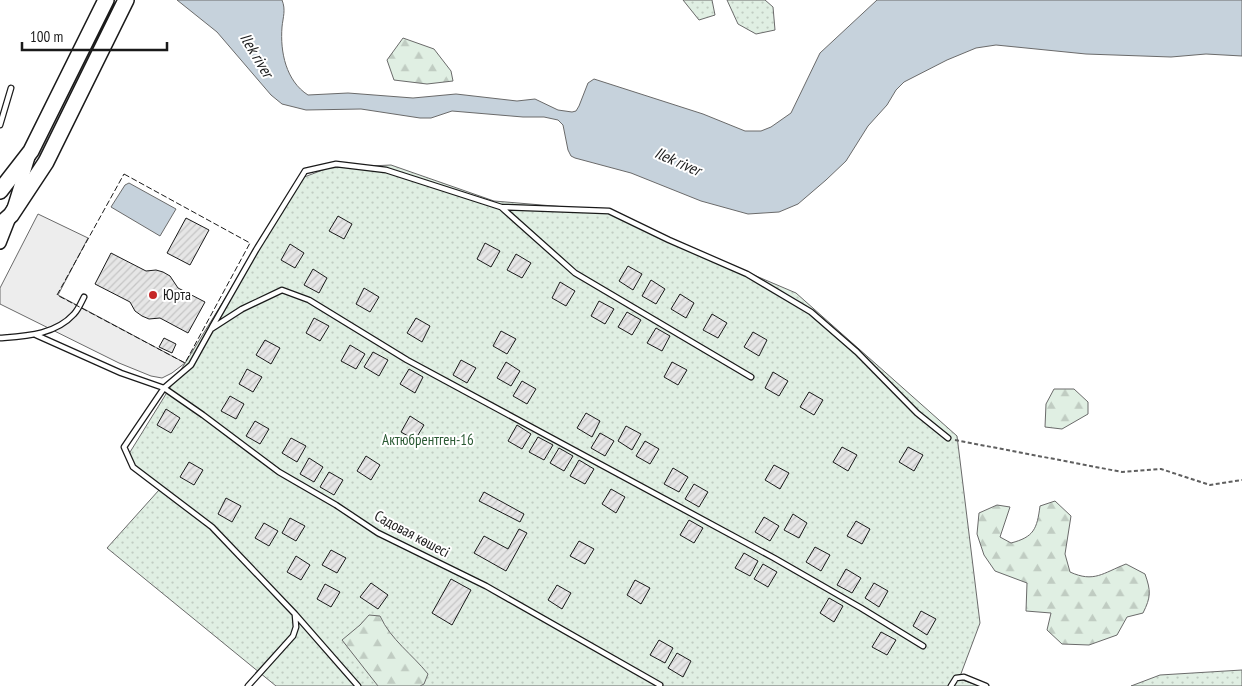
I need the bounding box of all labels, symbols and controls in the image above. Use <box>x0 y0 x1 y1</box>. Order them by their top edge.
scale bar <box>22 20 168 52</box>
text: 100 m <box>30 27 63 46</box>
water label: Ilek river <box>236 29 279 83</box>
water label: Ilek river <box>652 142 707 181</box>
place label: Юрта <box>163 285 191 304</box>
marker: Юрта <box>147 289 159 301</box>
park label: Актюбрентген-16 <box>382 430 474 449</box>
street label: Садовая көшесі <box>371 506 453 561</box>

